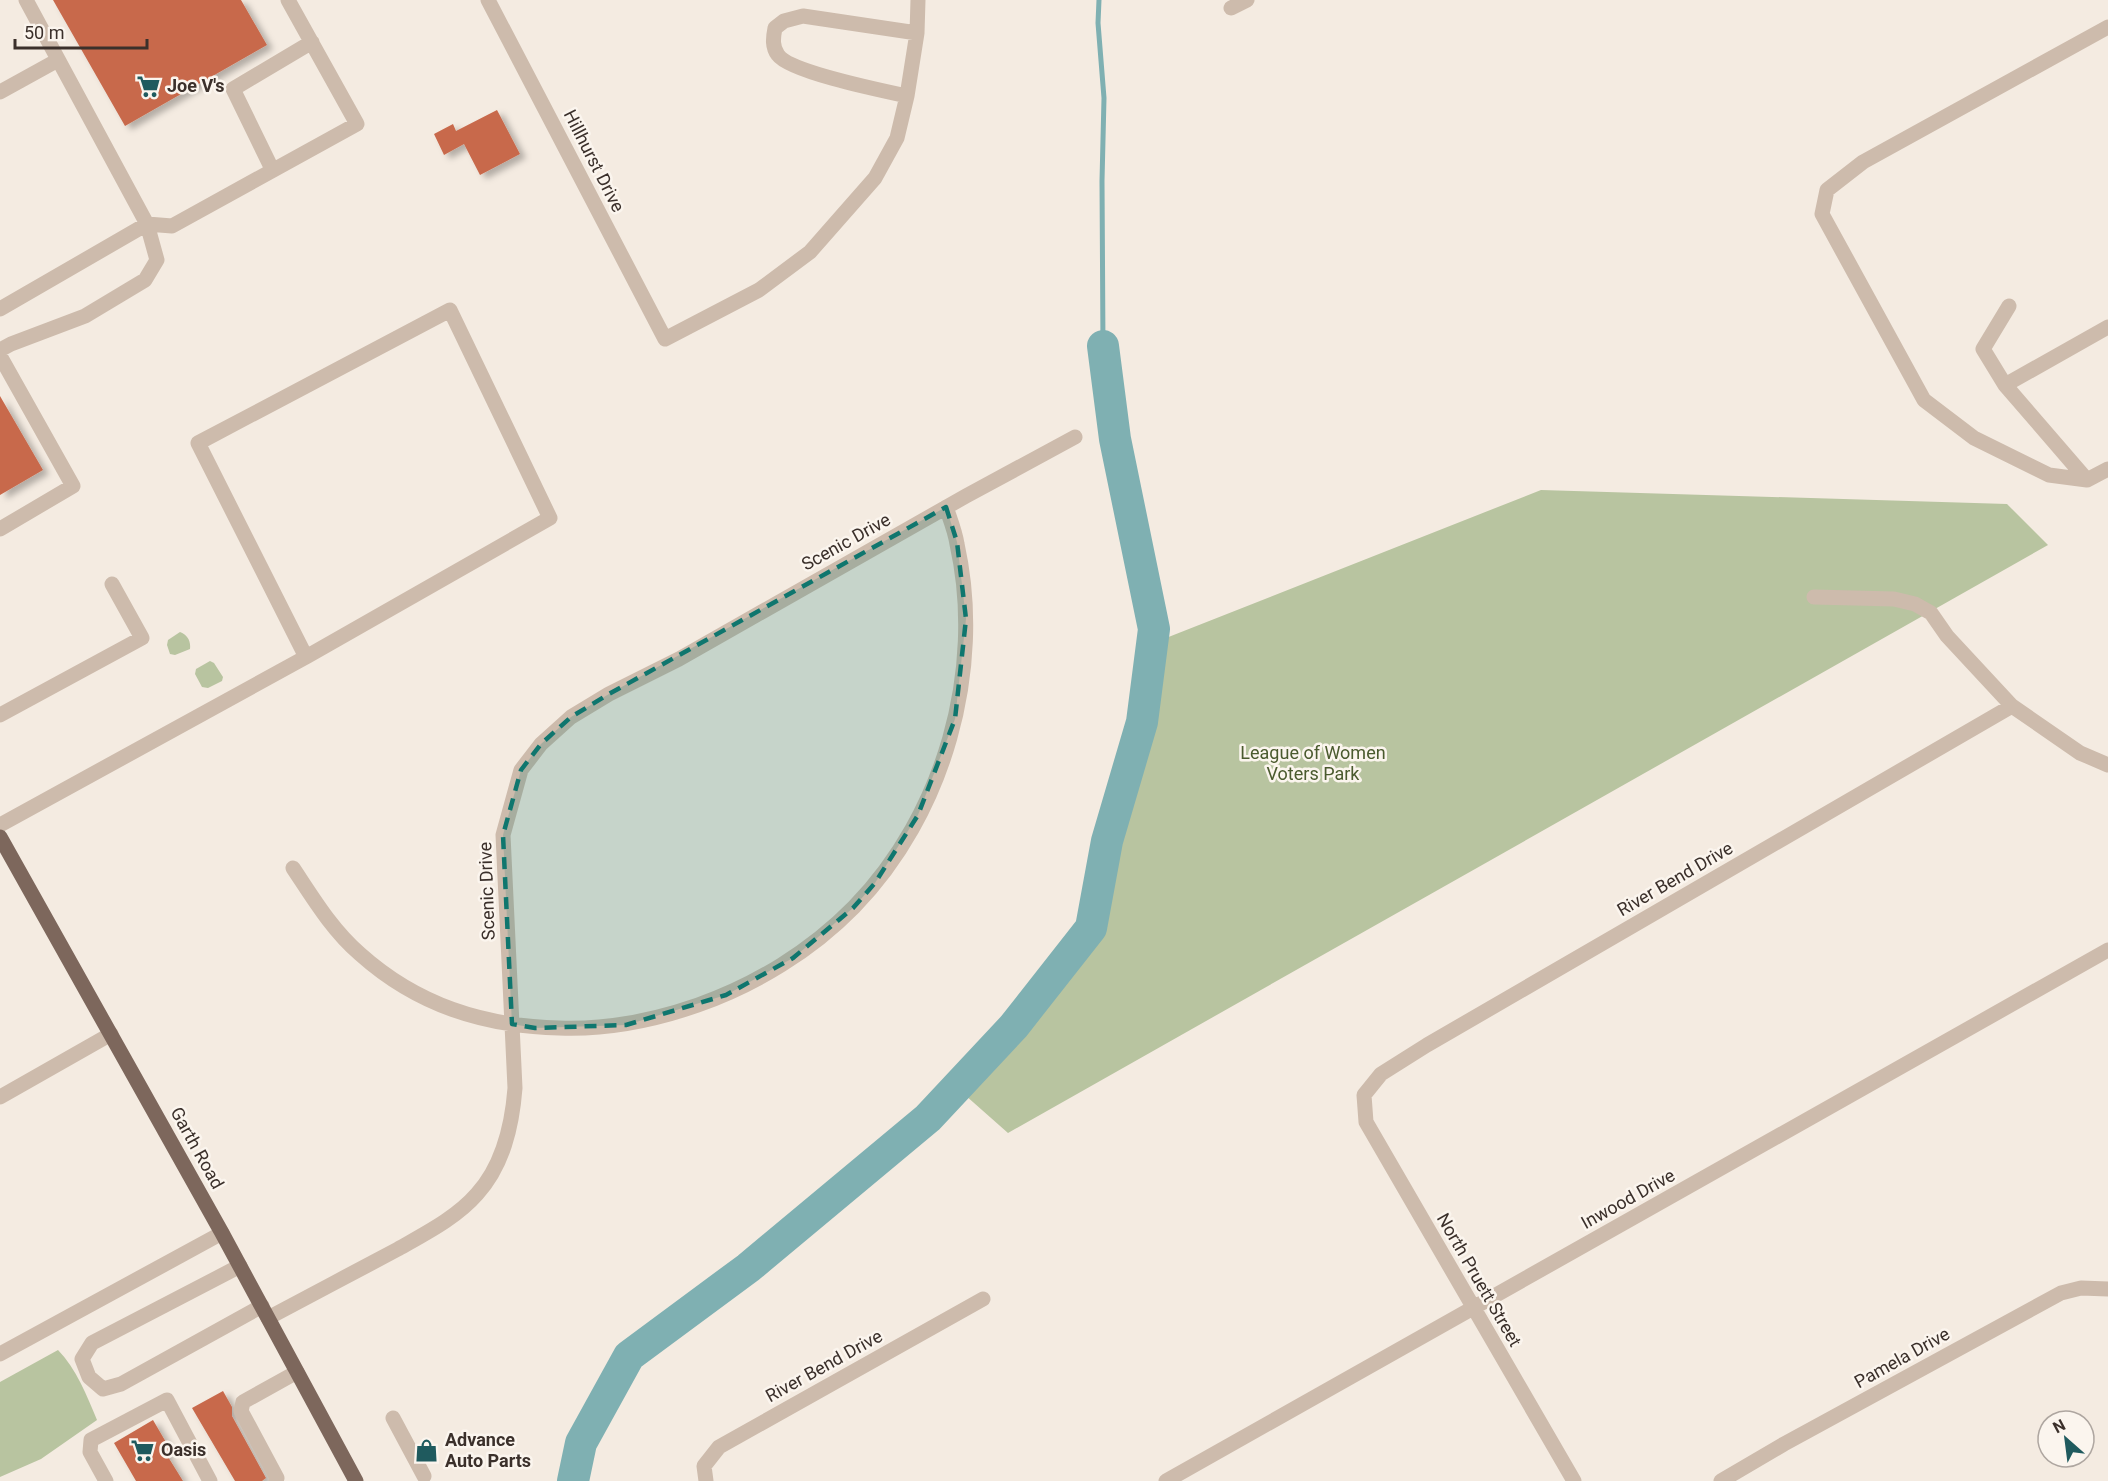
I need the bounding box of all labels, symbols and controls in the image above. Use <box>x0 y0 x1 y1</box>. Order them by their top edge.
scale bar <box>15 12 147 50</box>
text: 50 m <box>24 22 64 43</box>
supermarket icon: Joe V's <box>136 73 162 99</box>
place label: Joe V's <box>167 75 225 96</box>
street label: Hillhurst Drive <box>560 106 629 215</box>
street label: Scenic Drive <box>798 509 894 575</box>
park label: League of Women Voters Park <box>1240 742 1386 784</box>
street label: River Bend Drive <box>1613 837 1736 920</box>
street label: Scenic Drive <box>474 842 499 941</box>
street label: Garth Road <box>166 1103 228 1192</box>
street label: Inwood Drive <box>1577 1164 1678 1233</box>
street label: North Pruett Street <box>1433 1209 1526 1350</box>
street label: Pamela Drive <box>1851 1323 1953 1392</box>
street label: River Bend Drive <box>762 1325 886 1406</box>
north arrow <box>2036 1409 2096 1469</box>
text: N <box>2050 1415 2069 1437</box>
place label: Advance Auto Parts <box>445 1429 531 1471</box>
supermarket icon: Oasis <box>130 1437 156 1463</box>
shop icon: Advance Auto Parts <box>414 1437 440 1463</box>
place label: Oasis <box>161 1439 206 1460</box>

